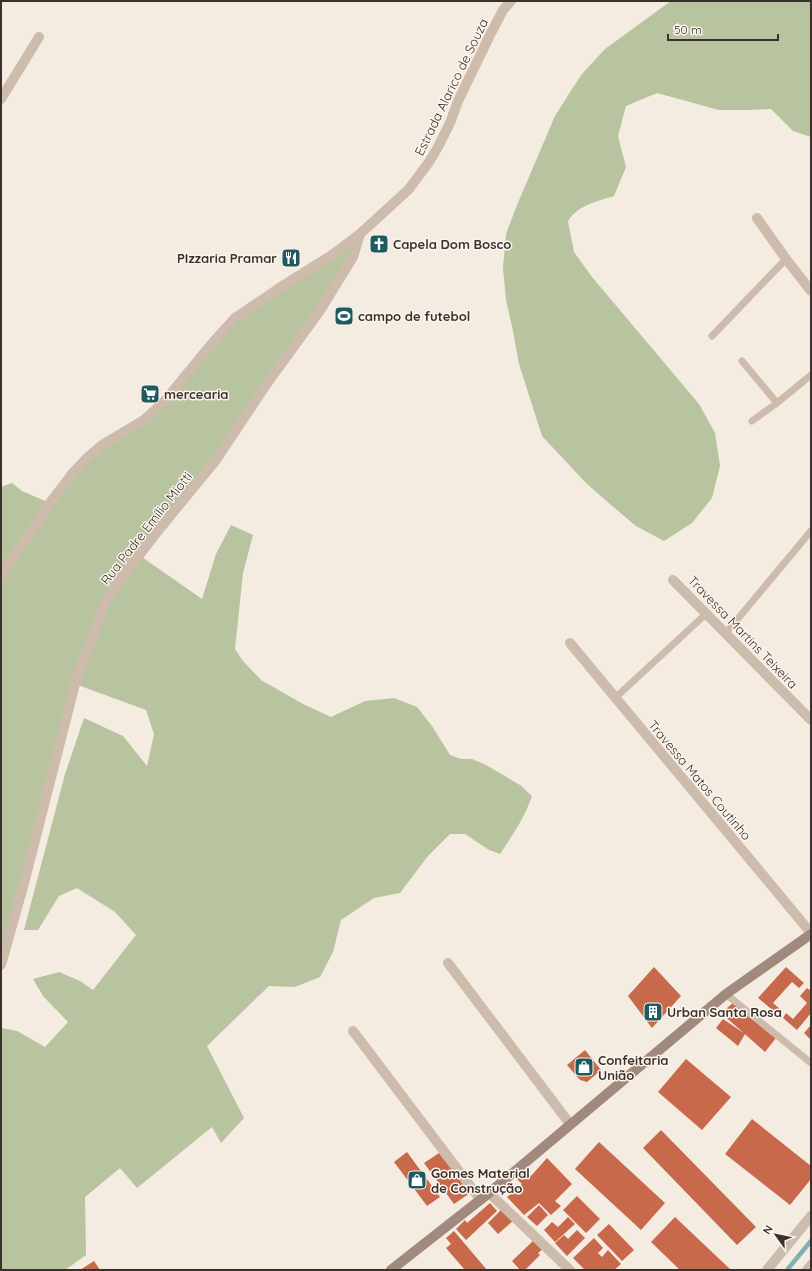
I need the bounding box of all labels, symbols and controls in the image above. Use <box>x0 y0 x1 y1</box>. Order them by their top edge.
street label: Estrada Alarico de Souza <box>411 16 491 158</box>
scale bar <box>668 16 778 42</box>
text: 50 m <box>674 22 702 37</box>
church icon: Capela Dom Bosco <box>368 233 390 255</box>
place label: Capela Dom Bosco <box>393 236 511 252</box>
restaurant icon: PIzzaria Pramar <box>280 247 302 269</box>
place label: PIzzaria Pramar <box>177 250 277 266</box>
sports icon: campo de futebol <box>333 305 355 327</box>
place label: campo de futebol <box>358 308 470 324</box>
supermarket icon: mercearia <box>139 383 161 405</box>
place label: mercearia <box>164 386 229 402</box>
street label: Rua Padre Emílio Miotti <box>97 468 195 588</box>
street label: Travessa Martins Teixeira <box>685 572 801 692</box>
street label: Travessa Matos Coutinho <box>645 717 755 843</box>
building icon: Urban Santa Rosa <box>642 1001 664 1023</box>
place label: Urban Santa Rosa <box>667 1004 782 1020</box>
place label: Confeitaria União <box>598 1052 668 1083</box>
shop icon: Confeitaria União <box>573 1056 595 1078</box>
place label: Gomes Material de Construção <box>431 1165 530 1196</box>
shop icon: Gomes Material de Construção <box>406 1169 428 1191</box>
north arrow <box>756 1215 796 1255</box>
text: N <box>760 1222 776 1237</box>

